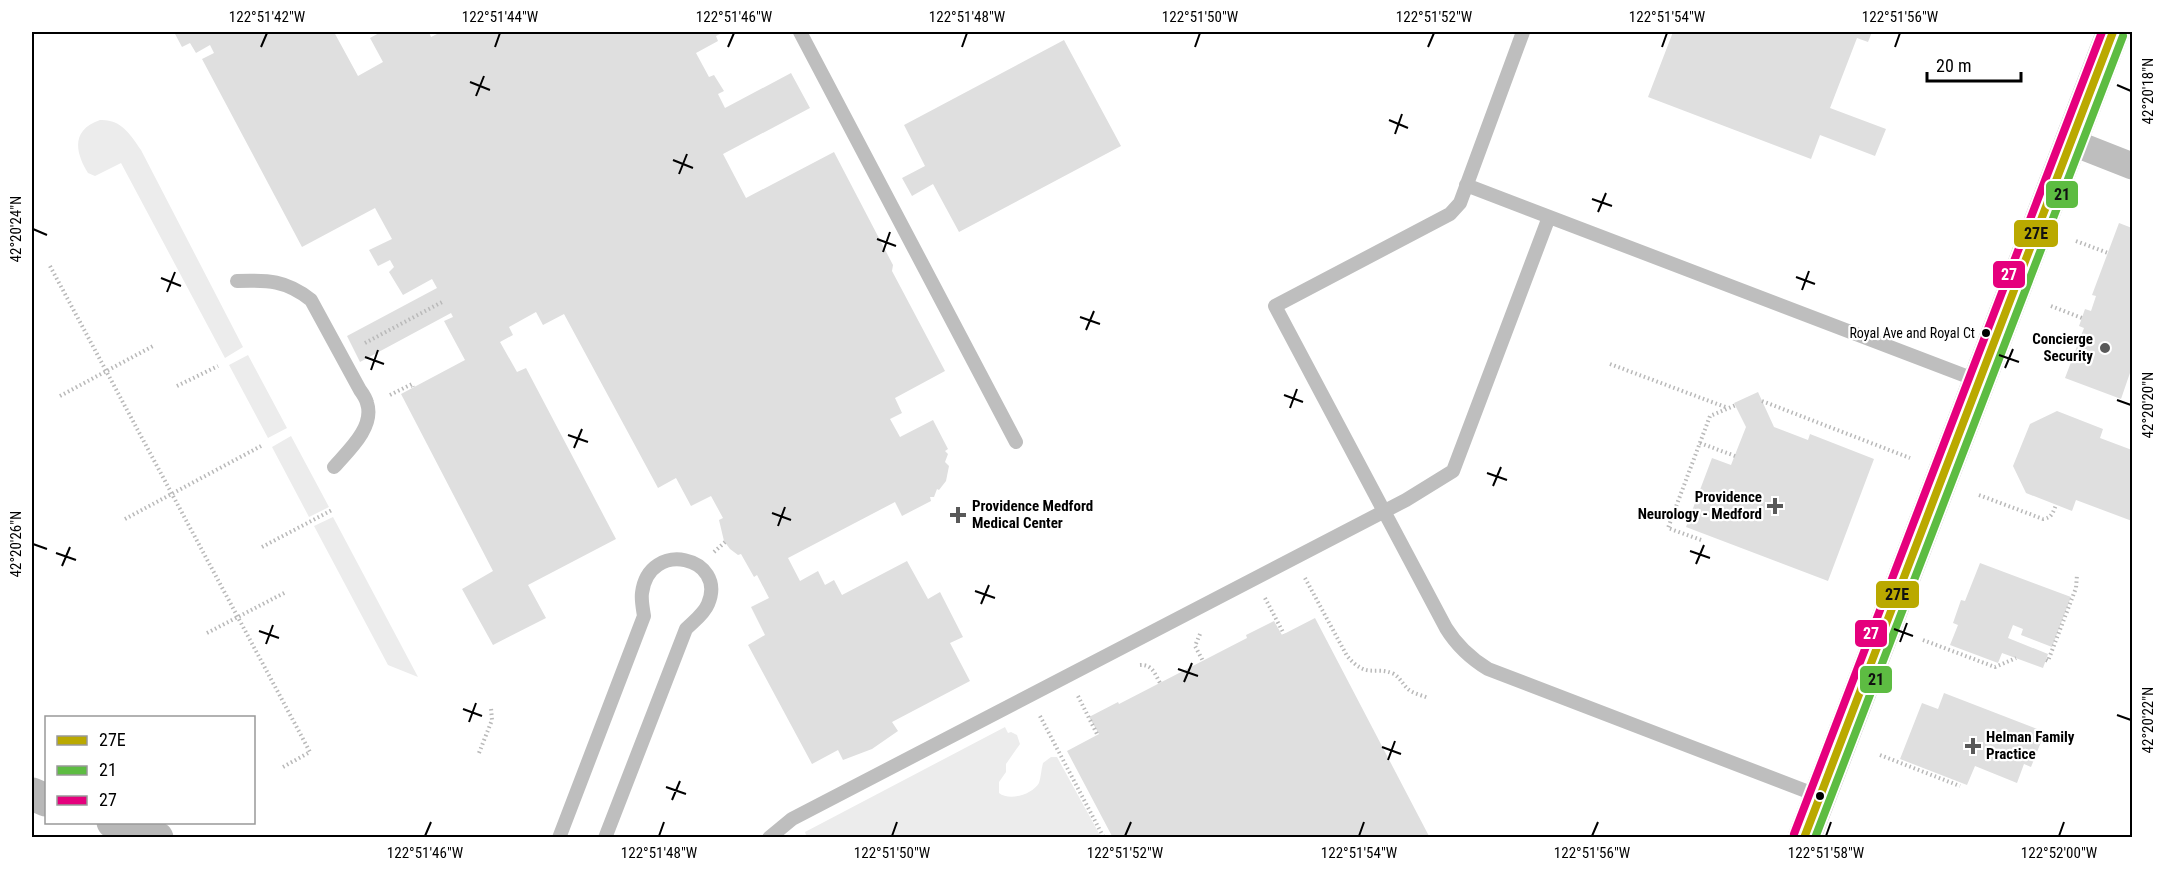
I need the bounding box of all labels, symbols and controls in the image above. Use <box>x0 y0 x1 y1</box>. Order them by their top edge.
text: 122°51'42"W <box>229 8 306 26</box>
text: 122°51'44"W <box>462 8 539 26</box>
text: 122°51'46"W <box>696 8 773 26</box>
text: 122°51'48"W <box>929 8 1006 26</box>
text: 122°51'50"W <box>1162 8 1239 26</box>
text: 122°51'52"W <box>1396 8 1473 26</box>
text: 122°51'54"W <box>1629 8 1706 26</box>
text: 122°51'56"W <box>1862 8 1939 26</box>
scale bar <box>1927 45 2022 83</box>
text: 20 m <box>1936 55 1971 76</box>
text: 42°20'18"N <box>2139 58 2157 124</box>
line badge: 21 <box>2045 180 2079 209</box>
text: 21 <box>2054 185 2070 204</box>
text: 42°20'24"N <box>7 196 25 262</box>
line badge: 27E <box>2013 219 2059 248</box>
text: 27E <box>2024 224 2048 243</box>
line badge: 27 <box>1992 260 2026 289</box>
text: 27 <box>2001 265 2017 284</box>
place label: Royal Ave and Royal Ct <box>1849 325 1975 341</box>
marker: Royal Ave and Royal Ct <box>1980 327 1992 339</box>
place label: Concierge Security <box>2032 330 2093 365</box>
marker: Concierge Security <box>2098 341 2112 355</box>
text: 42°20'20"N <box>2139 372 2157 438</box>
place label: Providence Neurology - Medford <box>1638 488 1762 523</box>
place label: Providence Medford Medical Center <box>972 497 1093 532</box>
marker: Providence Neurology - Medford <box>1766 497 1784 515</box>
marker: Providence Medford Medical Center <box>949 506 967 524</box>
text: 42°20'26"N <box>7 511 25 577</box>
line badge: 27E <box>1875 580 1920 609</box>
text: 27E <box>1885 585 1909 604</box>
line badge: 27 <box>1854 619 1888 648</box>
text: 27 <box>1863 624 1879 643</box>
line badge: 21 <box>1859 665 1893 694</box>
text: 21 <box>1868 670 1884 689</box>
text: 42°20'22"N <box>2139 687 2157 753</box>
legend <box>45 716 255 824</box>
place label: Helman Family Practice <box>1986 728 2075 763</box>
text: 27E <box>99 729 126 750</box>
marker: Helman Family Practice <box>1964 737 1982 755</box>
text: 21 <box>99 759 117 780</box>
text: 27 <box>99 789 117 810</box>
unlabelled marker <box>1814 790 1826 802</box>
text: 122°51'46"W <box>387 844 464 862</box>
text: 122°51'48"W <box>621 844 698 862</box>
text: 122°51'50"W <box>854 844 931 862</box>
text: 122°51'52"W <box>1087 844 1164 862</box>
text: 122°51'54"W <box>1321 844 1398 862</box>
text: 122°51'56"W <box>1554 844 1631 862</box>
text: 122°51'58"W <box>1788 844 1865 862</box>
text: 122°52'00"W <box>2021 844 2098 862</box>

